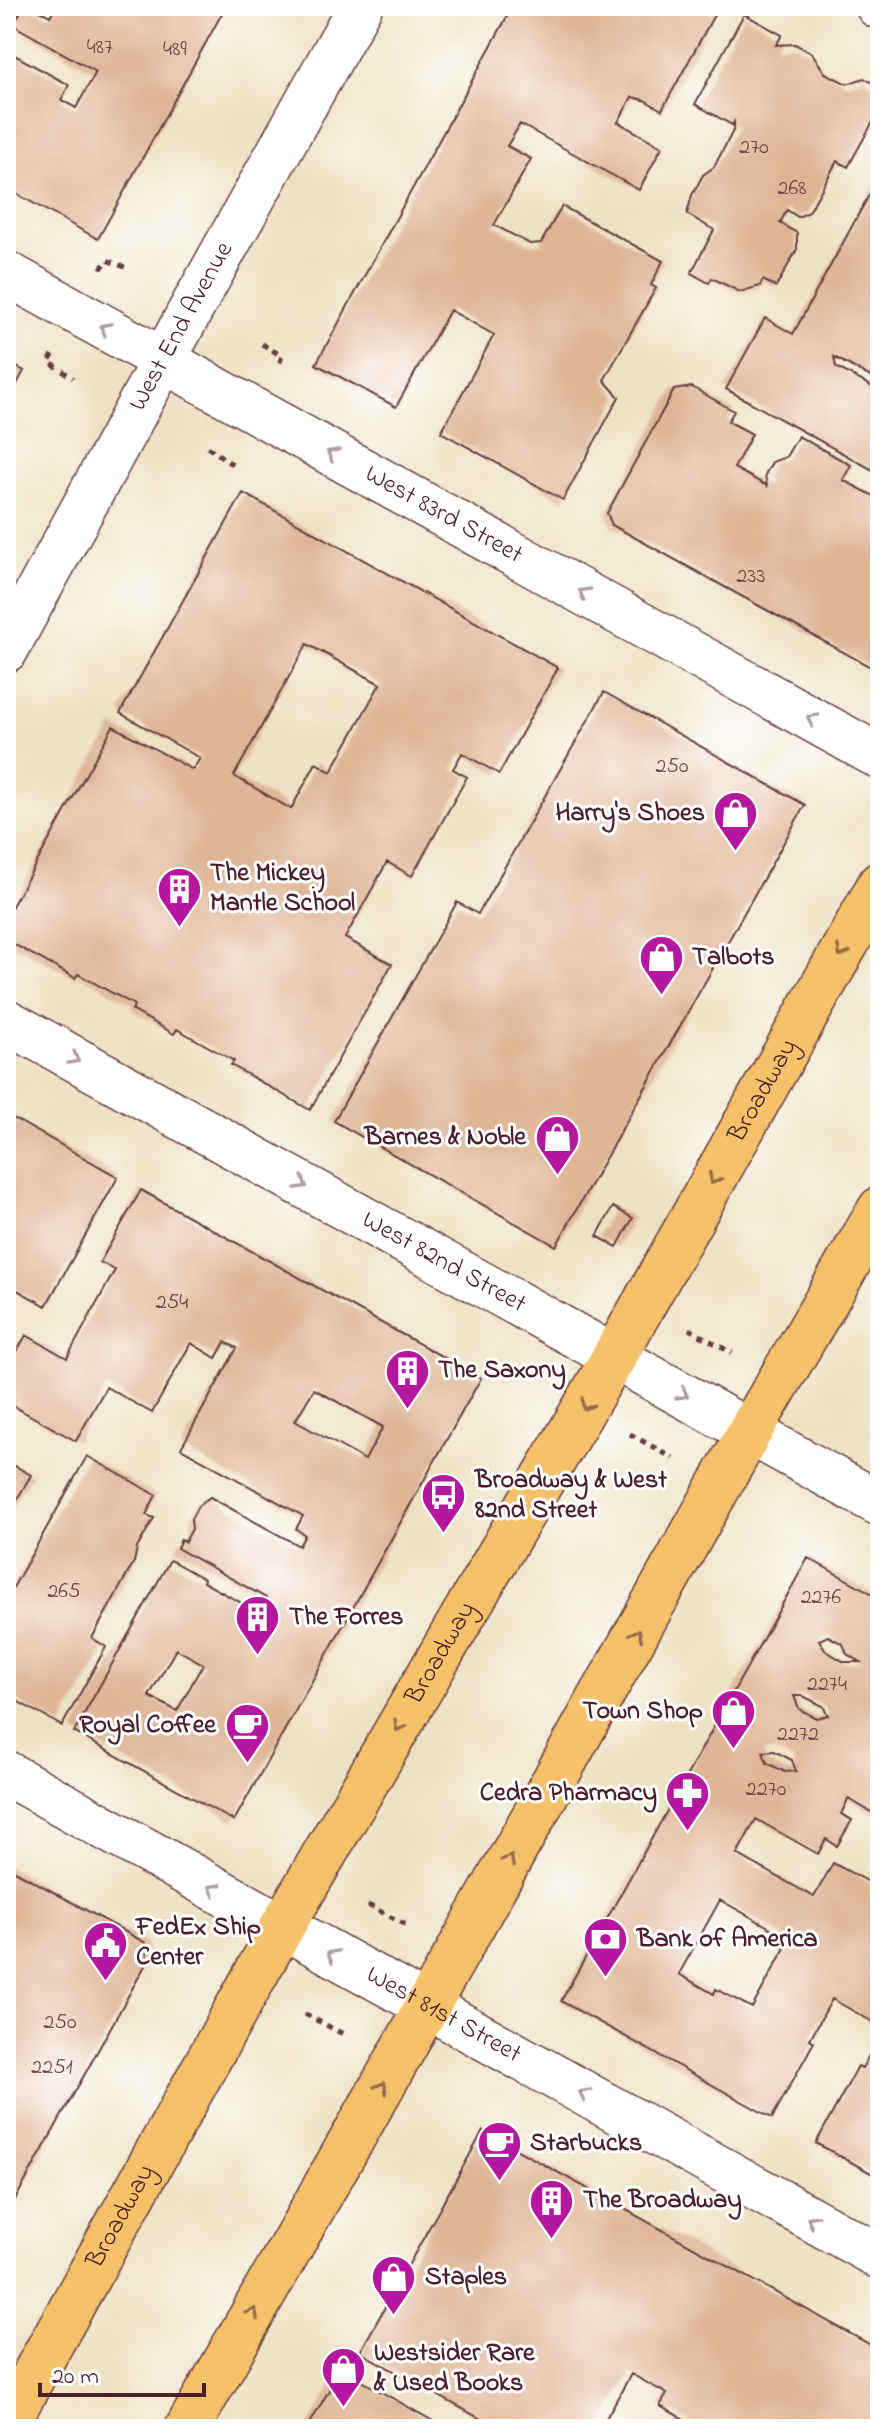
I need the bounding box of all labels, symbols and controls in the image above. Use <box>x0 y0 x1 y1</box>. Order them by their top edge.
house number: 487 <box>87 32 113 64</box>
house number: 489 <box>163 34 187 66</box>
house number: 270 <box>739 132 769 164</box>
house number: 268 <box>778 173 806 205</box>
street label: West End Avenue <box>120 235 244 418</box>
one-way arrow <box>99 322 113 337</box>
one-way arrow <box>326 448 341 463</box>
street label: West 83rd Street <box>357 456 530 574</box>
house number: 233 <box>736 561 766 593</box>
one-way arrow <box>579 587 593 603</box>
one-way arrow <box>806 713 821 729</box>
house number: 250 <box>655 751 689 783</box>
shop icon: Harry's Shoes <box>712 790 760 853</box>
place label: Harry's Shoes <box>555 795 705 833</box>
place label: The Mickey Mantle School <box>210 855 355 923</box>
building icon: The Mickey Mantle School <box>155 865 203 928</box>
shop icon: Talbots <box>637 934 685 997</box>
place label: Talbots <box>692 939 775 977</box>
one-way arrow <box>836 944 851 958</box>
street label: Broadway <box>719 1032 808 1151</box>
one-way arrow <box>66 1049 81 1064</box>
shop icon: Barnes & Noble <box>533 1114 581 1177</box>
place label: Barnes & Noble <box>364 1119 527 1157</box>
one-way arrow <box>708 1170 723 1185</box>
one-way arrow <box>294 1174 308 1190</box>
street label: West 82nd Street <box>355 1202 533 1324</box>
house number: 254 <box>156 1287 188 1319</box>
building icon: The Saxony <box>383 1347 431 1410</box>
place label: The Saxony <box>438 1352 566 1390</box>
one-way arrow <box>674 1385 689 1400</box>
one-way arrow <box>580 1396 596 1411</box>
place label: Broadway & West 82nd Street <box>474 1462 667 1530</box>
bus stop icon: Broadway & West 82nd Street <box>420 1472 468 1535</box>
house number: 265 <box>47 1576 81 1608</box>
house number: 2276 <box>801 1582 842 1614</box>
building icon: The Forres <box>234 1594 282 1657</box>
street label: Broadway <box>396 1595 486 1713</box>
place label: The Forres <box>289 1599 403 1637</box>
one-way arrow <box>627 1628 643 1642</box>
house number: 2274 <box>807 1669 847 1701</box>
shop icon: Town Shop <box>710 1688 758 1751</box>
place label: Town Shop <box>583 1693 703 1731</box>
cafe icon: Royal Coffee <box>223 1702 271 1765</box>
place label: Royal Coffee <box>79 1707 217 1745</box>
one-way arrow <box>393 1718 409 1732</box>
house number: 2272 <box>777 1719 819 1751</box>
pharmacy icon: Cedra Pharmacy <box>664 1770 712 1833</box>
house number: 2270 <box>746 1774 786 1806</box>
place label: Cedra Pharmacy <box>480 1775 657 1813</box>
one-way arrow <box>499 1854 515 1869</box>
one-way arrow <box>208 1883 222 1899</box>
place label: FedEx Ship Center <box>134 1909 261 1977</box>
bank icon: Bank of America <box>582 1916 630 1979</box>
public building icon: FedEx Ship Center <box>81 1919 129 1982</box>
place label: Bank of America <box>636 1921 818 1959</box>
one-way arrow <box>326 1949 340 1964</box>
street label: West 81st Street <box>359 1957 528 2074</box>
house number: 250 <box>43 2007 77 2039</box>
house number: 2251 <box>31 2052 73 2084</box>
one-way arrow <box>372 2081 388 2096</box>
one-way arrow <box>578 2088 593 2104</box>
cafe icon: Starbucks <box>475 2120 523 2183</box>
place label: Starbucks <box>530 2125 642 2163</box>
street label: Broadway <box>77 2158 165 2276</box>
building icon: The Broadway <box>528 2177 576 2240</box>
place label: The Broadway <box>583 2182 742 2220</box>
one-way arrow <box>805 2214 820 2229</box>
shop icon: Staples <box>370 2254 418 2317</box>
place label: Staples <box>425 2259 507 2297</box>
one-way arrow <box>243 2307 259 2321</box>
place label: Westsider Rare & Used Books <box>373 2335 536 2403</box>
shop icon: Westsider Rare & Used Books <box>319 2345 367 2408</box>
scale bar <box>40 2347 204 2397</box>
text: 20 m <box>52 2360 99 2395</box>

